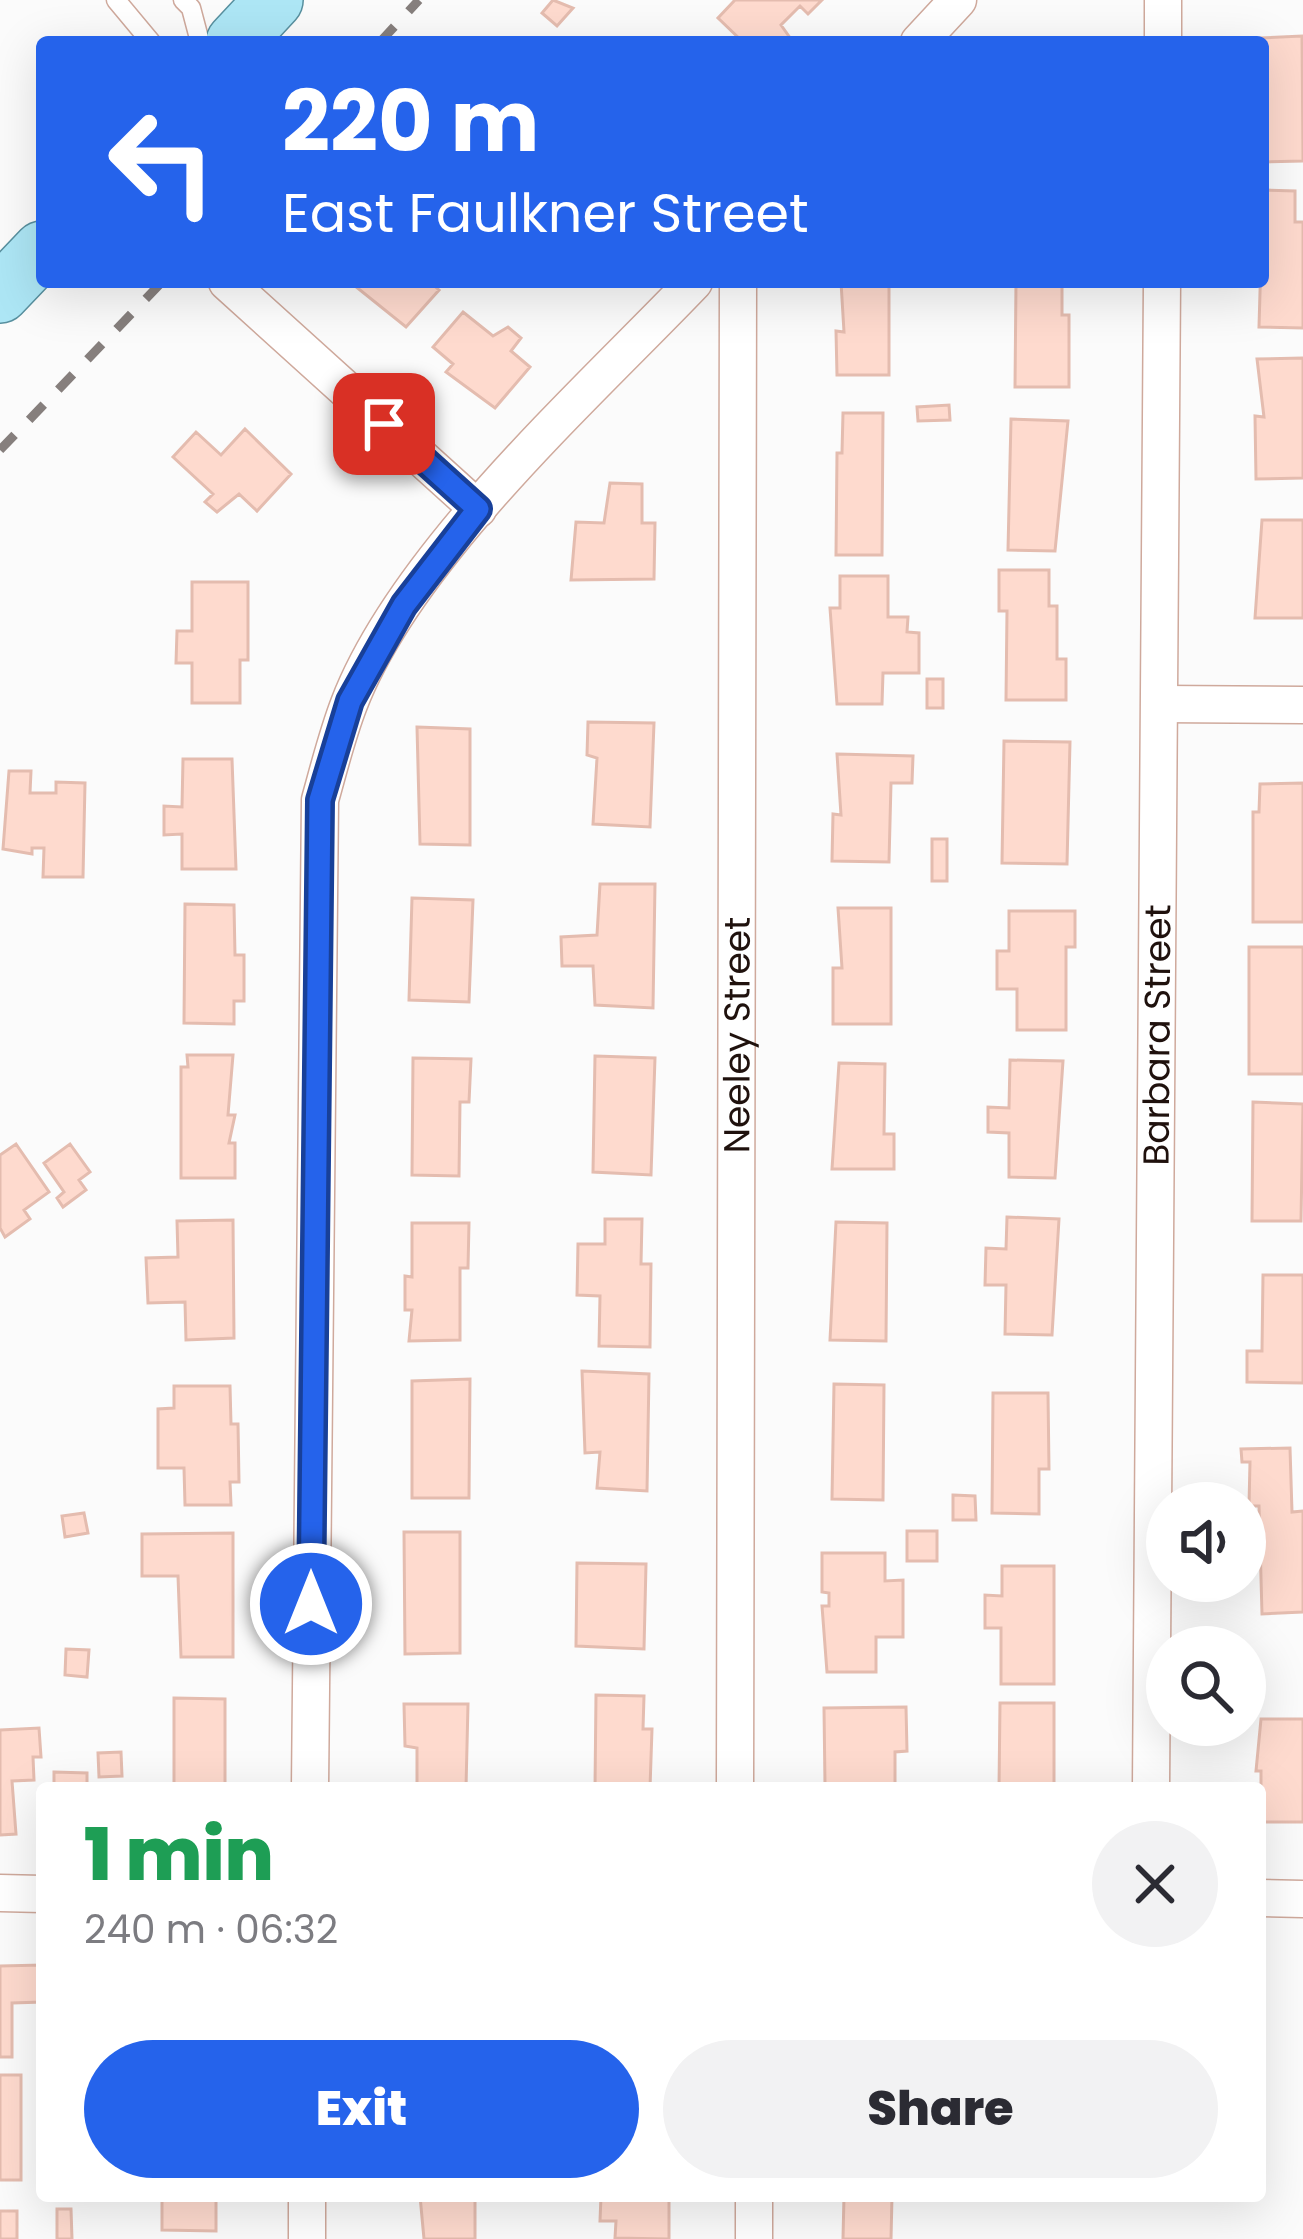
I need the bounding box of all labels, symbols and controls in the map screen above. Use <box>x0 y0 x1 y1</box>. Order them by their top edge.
text: 220 m <box>282 63 539 180</box>
icon: left <box>84 84 240 240</box>
text: East Faulkner Street <box>282 175 809 251</box>
pin <box>333 373 435 475</box>
icon: arrive <box>351 391 417 457</box>
street label: Barbara Street <box>1130 904 1183 1166</box>
street label: Neeley Street <box>711 917 762 1153</box>
map controls <box>1146 1482 1266 1746</box>
button: sound <box>1146 1482 1266 1602</box>
position arrow <box>248 1541 374 1667</box>
button: search <box>1146 1626 1266 1746</box>
text: 1 min <box>84 1804 274 1905</box>
button: close <box>1092 1821 1218 1947</box>
text: 240 m · 06:32 <box>84 1902 338 1957</box>
button: Exit <box>84 2040 639 2178</box>
button: Share <box>663 2040 1218 2178</box>

